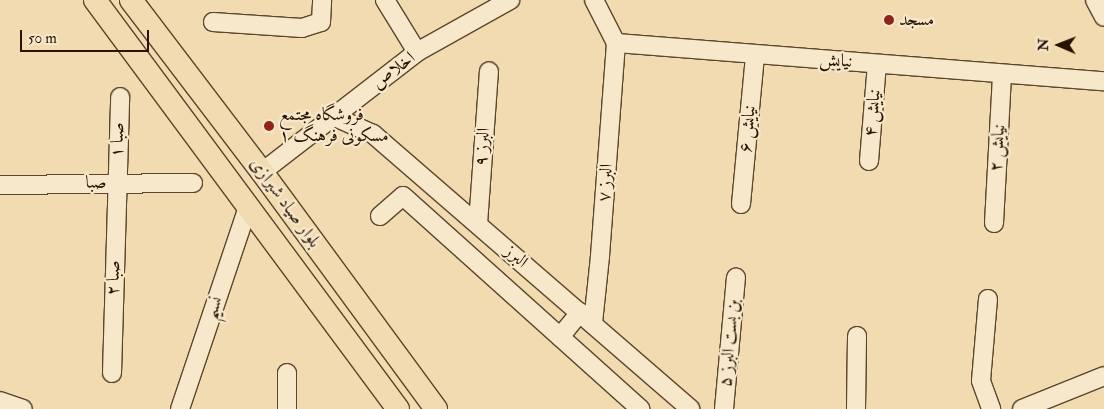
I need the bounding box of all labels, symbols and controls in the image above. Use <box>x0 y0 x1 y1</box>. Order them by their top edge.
place label: مسجد <box>899 9 934 31</box>
marker: مسجد <box>883 14 895 26</box>
scale bar <box>22 20 151 52</box>
north arrow <box>1034 20 1084 70</box>
text: 50 m <box>28 29 57 48</box>
text: N <box>1035 38 1052 51</box>
street label: اخلاص <box>368 47 420 95</box>
street label: نیایش <box>819 49 853 73</box>
street label: نیایش ۴ <box>860 88 886 138</box>
street label: نیایش ۶ <box>735 104 761 154</box>
place label: فروشگاه مجتمع مسکونی فرهنگ ۱ <box>279 105 389 148</box>
marker: فروشگاه مجتمع مسکونی فرهنگ ۱ <box>263 120 275 132</box>
street label: صبا ۱ <box>107 122 129 158</box>
street label: نیایش ۲ <box>986 124 1010 172</box>
street label: البرز ۹ <box>471 127 495 167</box>
street label: بلوار صیاد شیرازی <box>245 154 325 252</box>
street label: البرز ۷ <box>594 163 618 203</box>
street label: صبا <box>85 172 107 194</box>
street label: البرز <box>500 241 532 273</box>
street label: صبا ۲ <box>103 260 125 296</box>
street label: نسیم <box>200 294 228 322</box>
street label: بن بست البرز ۵ <box>715 298 745 388</box>

